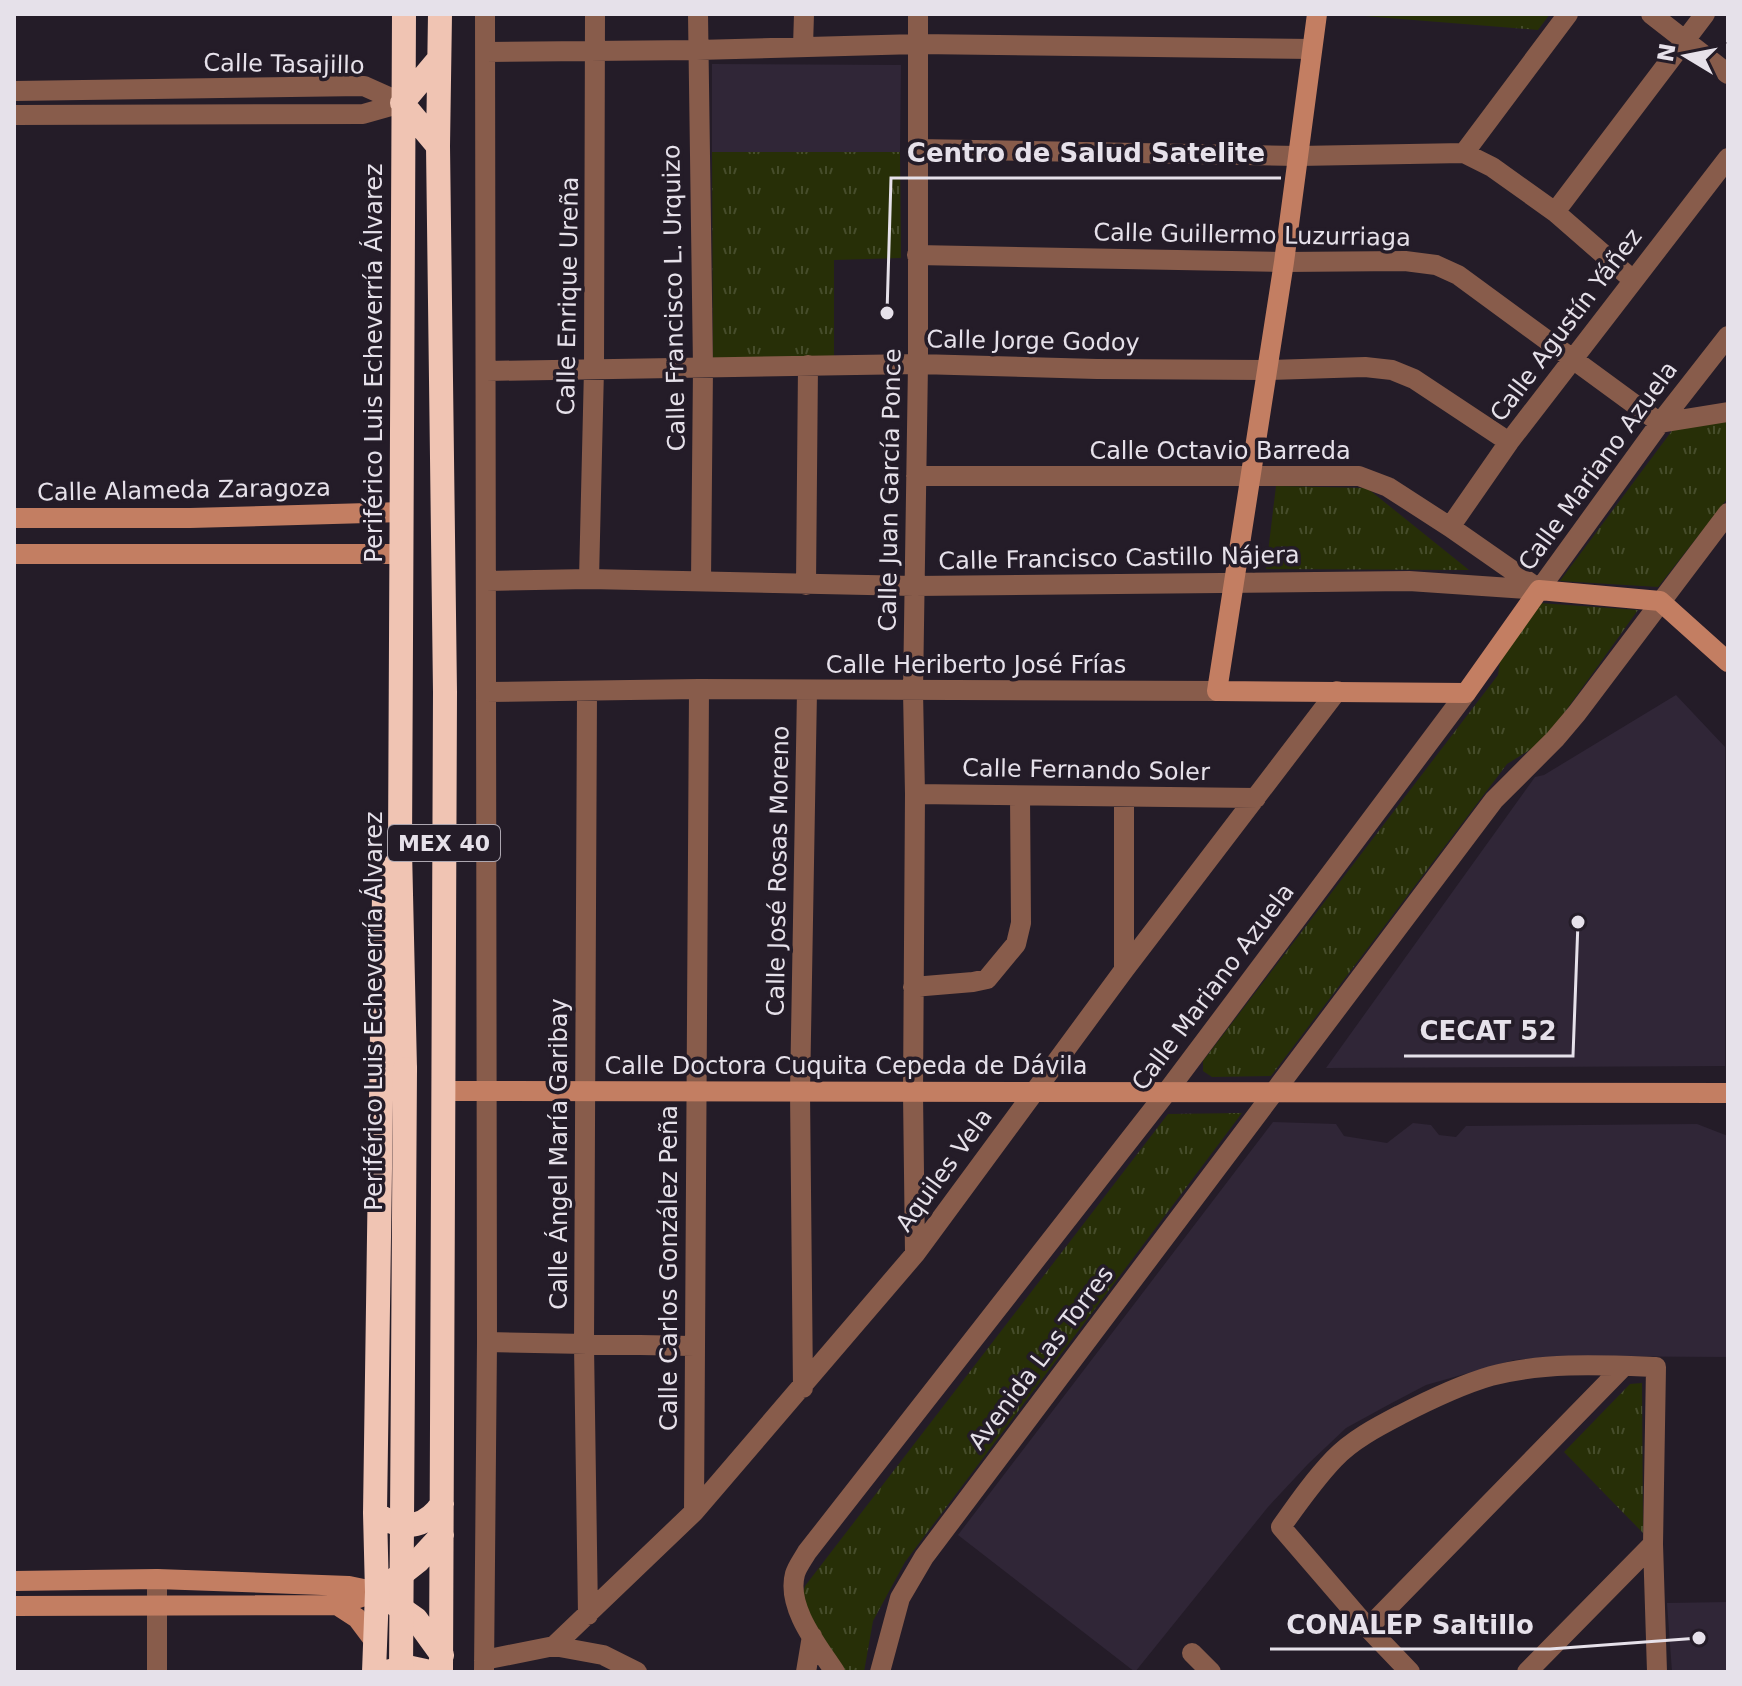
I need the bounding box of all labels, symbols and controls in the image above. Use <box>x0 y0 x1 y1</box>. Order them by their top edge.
north arrow <box>1646 16 1726 96</box>
text: N <box>1653 41 1681 64</box>
street label: Calle Tasajillo <box>203 49 365 79</box>
callout: Centro de Salud Satelite <box>891 128 1281 178</box>
text: Centro de Salud Satelite <box>907 138 1265 168</box>
street label: Calle Francisco L. Urquizo <box>657 144 691 452</box>
street label: Periférico Luis Echeverría Álvarez <box>359 163 388 563</box>
street label: Calle Enrique Ureña <box>552 177 584 415</box>
street label: Calle Guillermo Luzurriaga <box>1093 218 1411 252</box>
street label: Calle Agustín Yáñez <box>1484 223 1648 427</box>
street label: Calle Jorge Godoy <box>926 325 1140 357</box>
street label: Calle Juan García Ponce <box>874 348 906 632</box>
street label: Calle Mariano Azuela <box>1513 356 1683 576</box>
street label: Calle Octavio Barreda <box>1089 437 1351 465</box>
street label: Calle Alameda Zaragoza <box>37 473 331 507</box>
street label: Calle Francisco Castillo Nájera <box>938 541 1300 575</box>
street label: Calle Heriberto José Frías <box>826 651 1126 679</box>
street label: Calle José Rosas Moreno <box>761 725 795 1017</box>
street label: Calle Fernando Soler <box>962 754 1210 786</box>
street label: Periférico Luis Echeverría Álvarez <box>359 811 388 1211</box>
road number: MEX 40 <box>388 825 500 861</box>
street label: Calle Mariano Azuela <box>1126 878 1300 1096</box>
street label: Calle Ángel María Garibay <box>544 998 573 1310</box>
callout: CECAT 52 <box>1404 1006 1573 1056</box>
text: CECAT 52 <box>1420 1016 1557 1046</box>
street label: Calle Doctora Cuquita Cepeda de Dávila <box>605 1052 1087 1080</box>
street label: Aquiles Vela <box>890 1103 998 1237</box>
street label: Calle Carlos González Peña <box>655 1105 683 1431</box>
street label: Avenida Las Torres <box>963 1261 1119 1455</box>
callout: CONALEP Saltillo <box>1270 1599 1550 1649</box>
text: CONALEP Saltillo <box>1286 1610 1534 1640</box>

